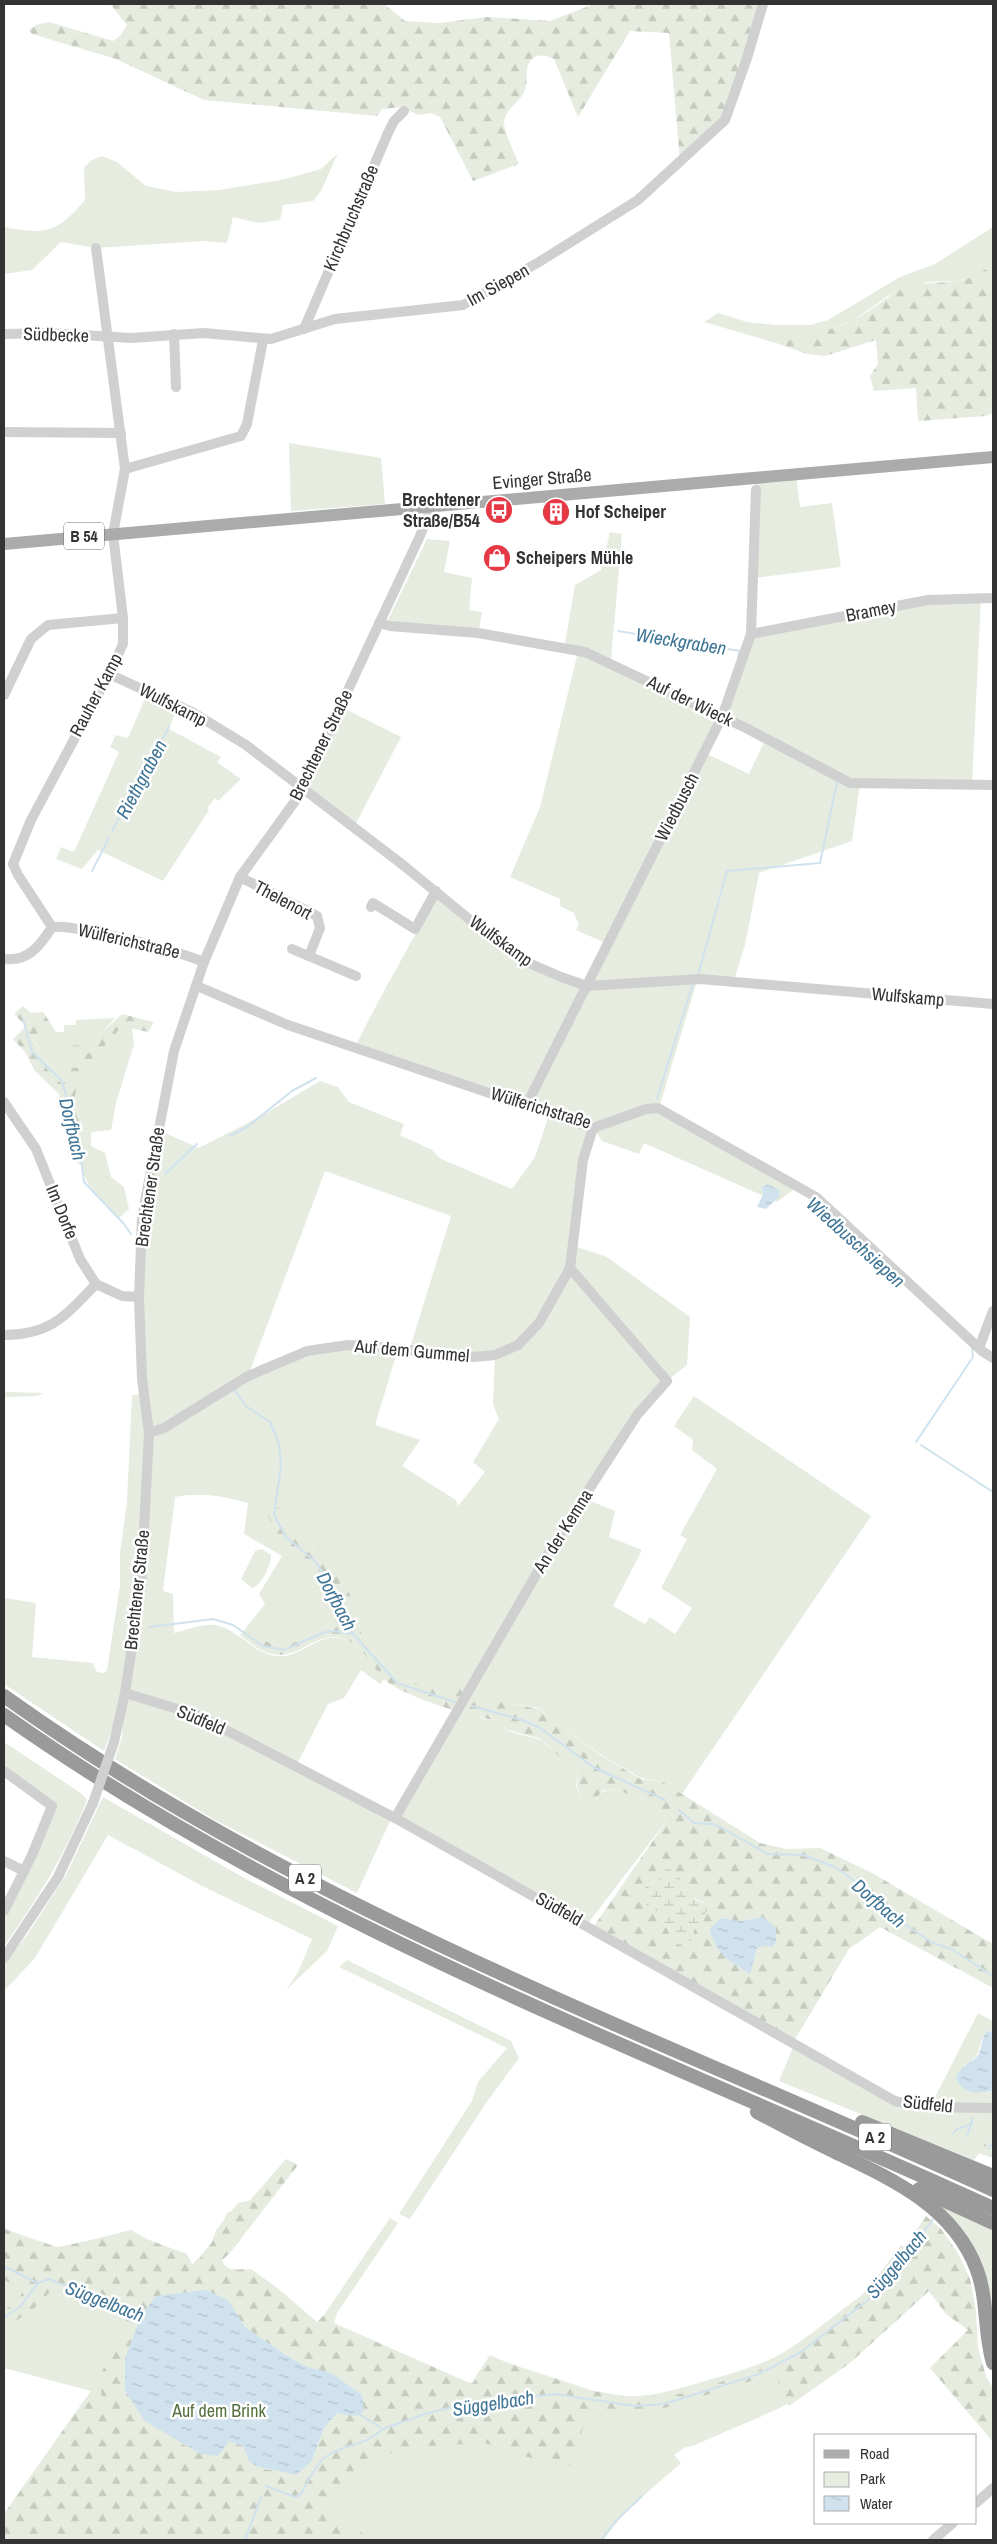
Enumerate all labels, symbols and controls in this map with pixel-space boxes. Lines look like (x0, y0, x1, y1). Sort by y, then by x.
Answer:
street label: Kirchbruchstraße (317, 161, 384, 275)
street label: Im Siepen (462, 257, 533, 312)
street label: Südbecke (23, 321, 89, 348)
street label: Evinger Straße (491, 462, 592, 495)
place label: Brechtener Straße/B54 (402, 487, 481, 533)
bus stop icon: Brechtener Straße/B54 (484, 495, 514, 525)
building icon: Hof Scheiper (541, 497, 571, 527)
place label: Hof Scheiper (575, 499, 666, 524)
road number: B 54 (64, 522, 104, 550)
shop icon: Scheipers Mühle (482, 543, 512, 573)
place label: Scheipers Mühle (516, 545, 633, 570)
street label: Bramey (844, 593, 899, 628)
water label: Wieckgraben (634, 621, 728, 661)
street label: Rauher Kamp (63, 649, 128, 741)
street label: Auf der Wieck (642, 669, 738, 732)
street label: Wulfskamp (135, 677, 211, 732)
street label: Brechtener Straße (283, 685, 358, 804)
water label: Riethgraben (109, 735, 173, 823)
street label: Wiedbusch (649, 768, 704, 845)
street label: Thelenort (250, 874, 317, 925)
street label: Wulfskamp (465, 909, 538, 972)
street label: Wülferichstraße (76, 917, 183, 964)
street label: Wulfskamp (871, 981, 945, 1012)
street label: Wülferichstraße (488, 1080, 594, 1135)
water label: Dorfbach (53, 1095, 93, 1163)
street label: Brechtener Straße (129, 1125, 170, 1248)
street label: Im Dorfe (40, 1181, 85, 1243)
water label: Wiedbuschsiepen (801, 1191, 911, 1293)
street label: Auf dem Gummel (353, 1333, 470, 1368)
street label: An der Kemna (526, 1484, 598, 1578)
street label: Brechtener Straße (118, 1529, 155, 1651)
water label: Dorfbach (311, 1567, 363, 1635)
street label: Südfeld (173, 1698, 229, 1741)
road number: A 2 (289, 1865, 321, 1892)
water label: Dorfbach (847, 1872, 911, 1934)
street label: Südfeld (531, 1885, 587, 1932)
street label: Südfeld (902, 2088, 954, 2119)
road number: A 2 (859, 2124, 891, 2150)
water label: Süggelbach (860, 2224, 932, 2304)
water label: Süggelbach (62, 2274, 148, 2328)
water label: Süggelbach (450, 2384, 536, 2422)
park label: Auf dem Brink (171, 2398, 266, 2423)
legend (814, 2434, 977, 2524)
text: Road (860, 2443, 889, 2464)
text: Park (860, 2468, 886, 2489)
text: Water (860, 2493, 892, 2514)

